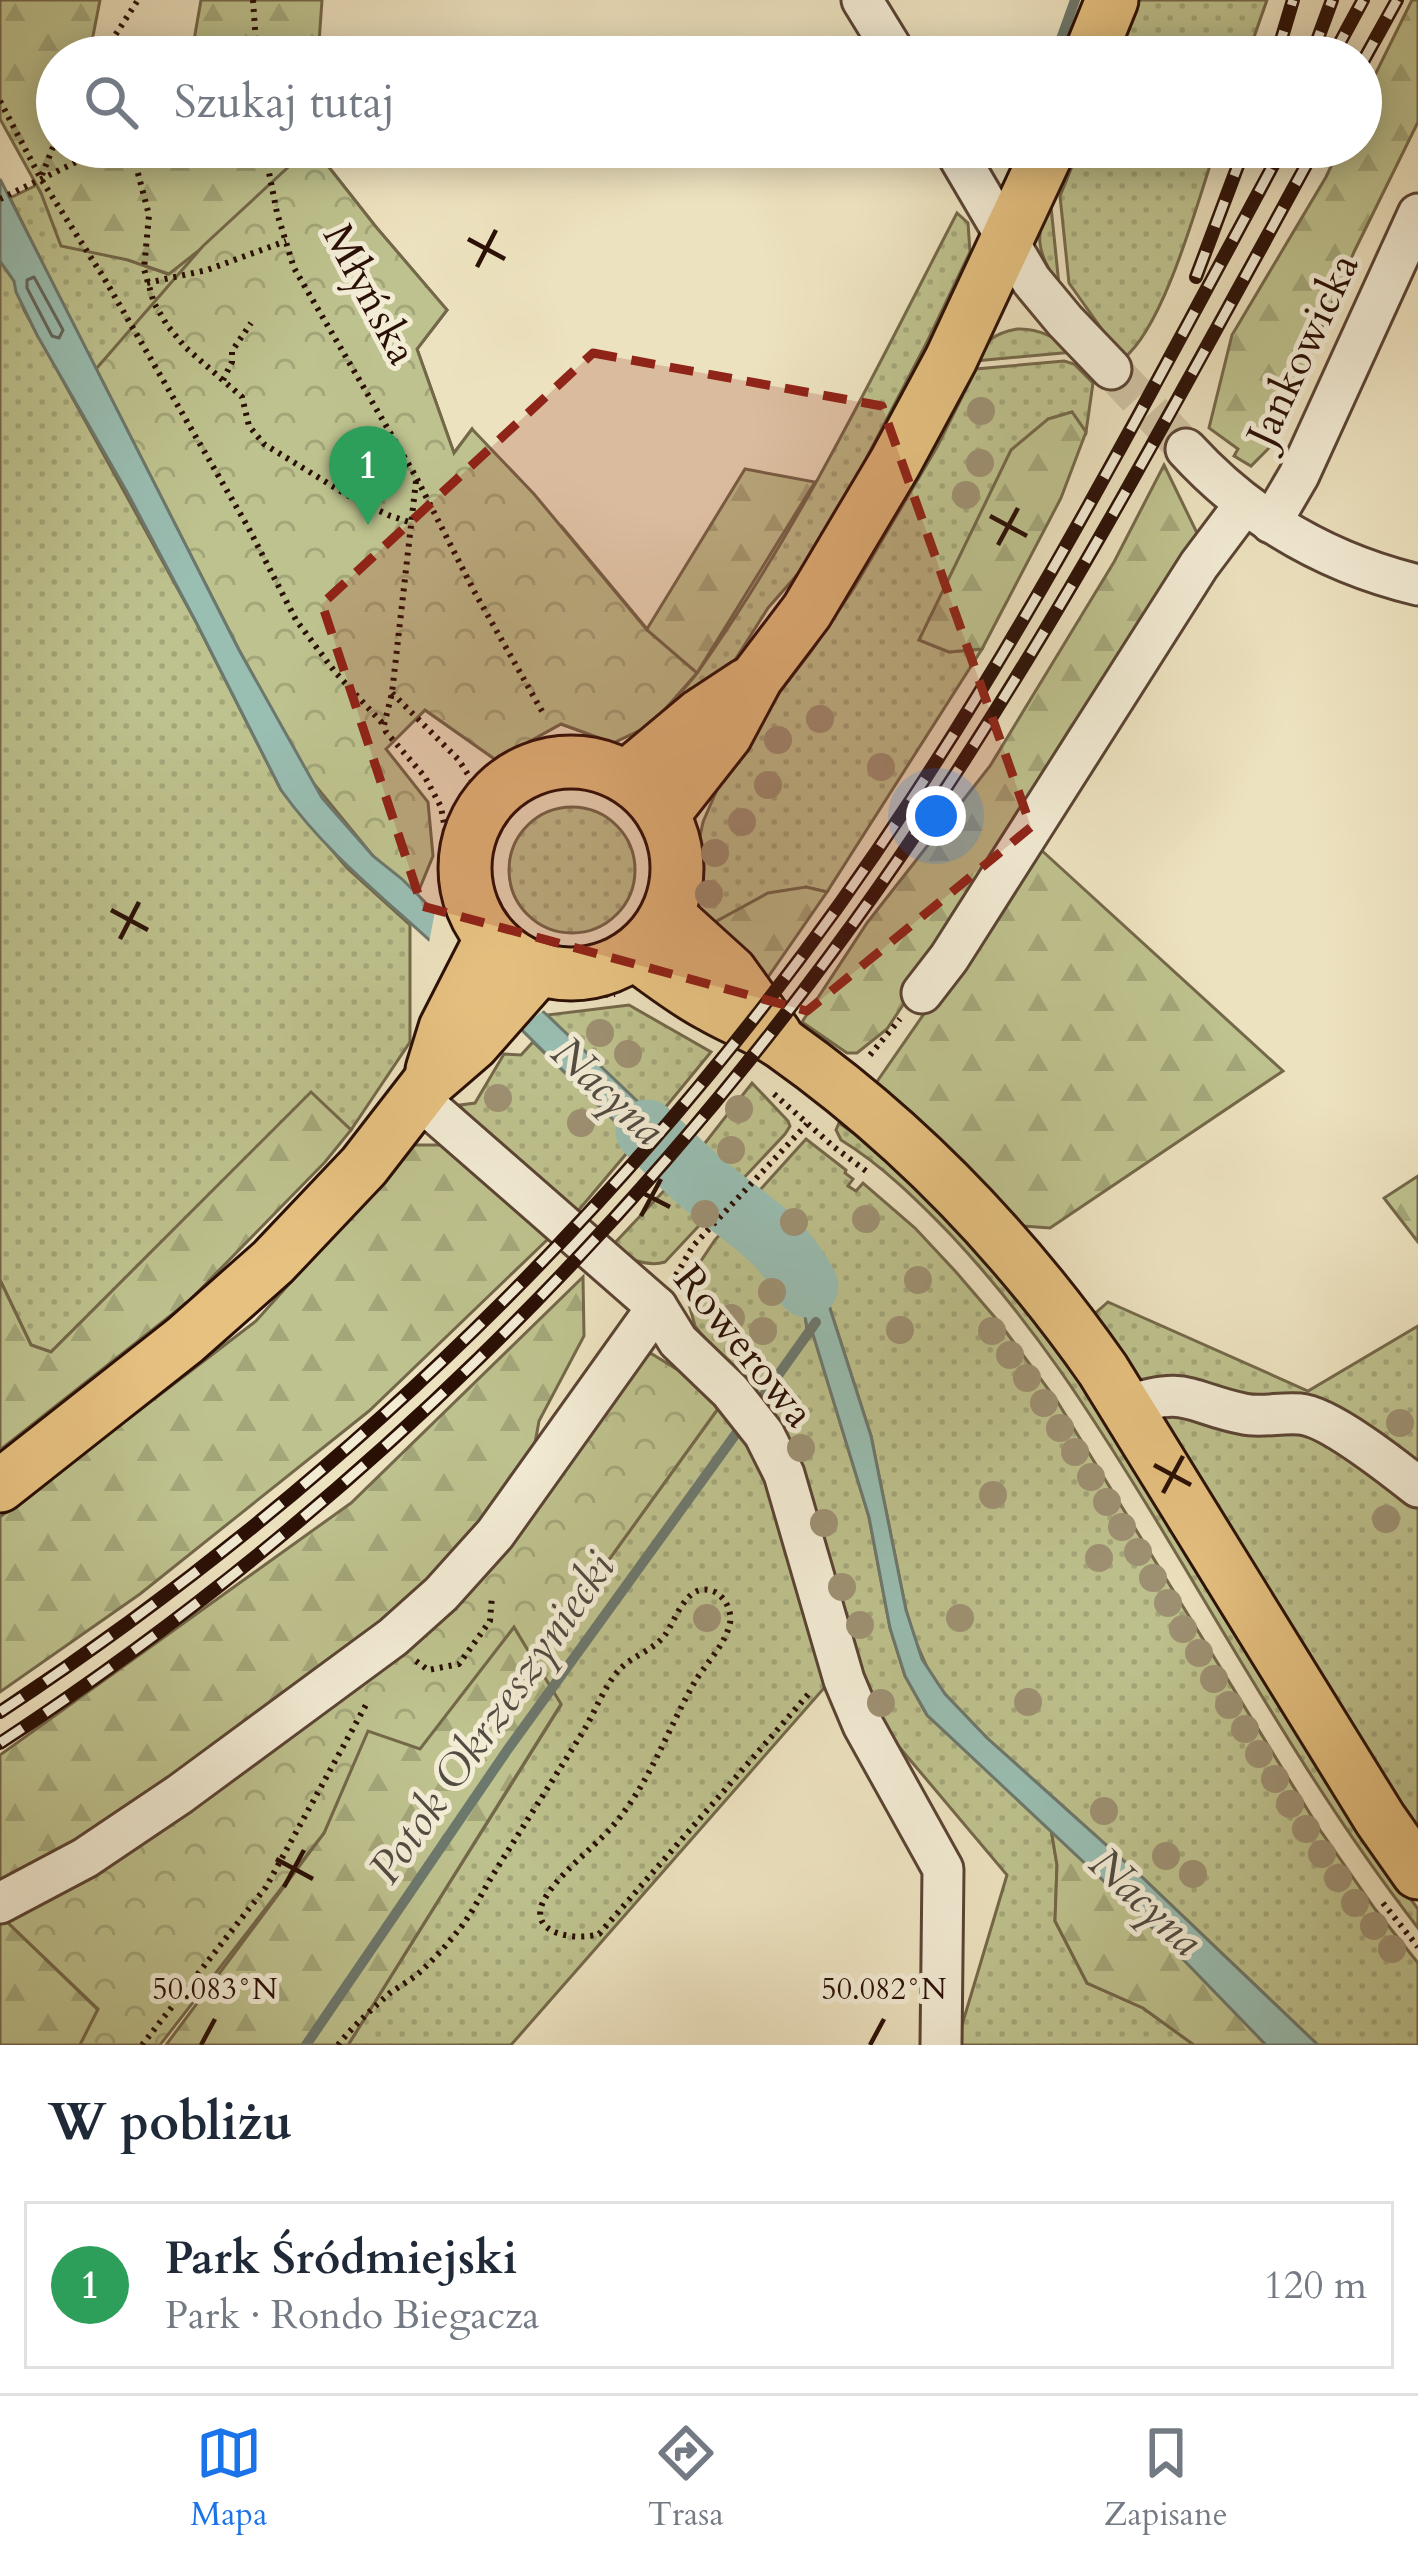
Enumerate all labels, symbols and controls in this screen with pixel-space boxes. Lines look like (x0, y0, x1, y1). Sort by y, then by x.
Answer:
search box (36, 36, 1382, 168)
icon: search (78, 69, 144, 135)
text: Szukaj tutaj (174, 72, 395, 133)
street label: Młyńska (309, 213, 431, 375)
street label: Jankowicka (1231, 244, 1373, 461)
pin: 1 (329, 426, 407, 525)
your location (906, 786, 966, 846)
water label: Nacyna (538, 1023, 678, 1159)
street label: Rowerowa (661, 1253, 827, 1439)
water label: Potok Okrzeszyniecki (355, 1540, 630, 1896)
water label: Nacyna (1076, 1834, 1216, 1970)
text: 50.083°N (152, 1969, 278, 2010)
text: 50.082°N (821, 1969, 947, 2010)
text: W pobliżu (48, 2088, 292, 2158)
text: Park Śródmiejski (165, 2228, 517, 2289)
text: 1 (80, 2259, 100, 2312)
text: 120 m (1264, 2259, 1367, 2312)
text: Park · Rondo Biegacza (165, 2289, 539, 2342)
tab: Mapa (190, 2420, 267, 2537)
tab: Trasa (648, 2420, 724, 2537)
tab: Zapisane (1104, 2420, 1228, 2537)

